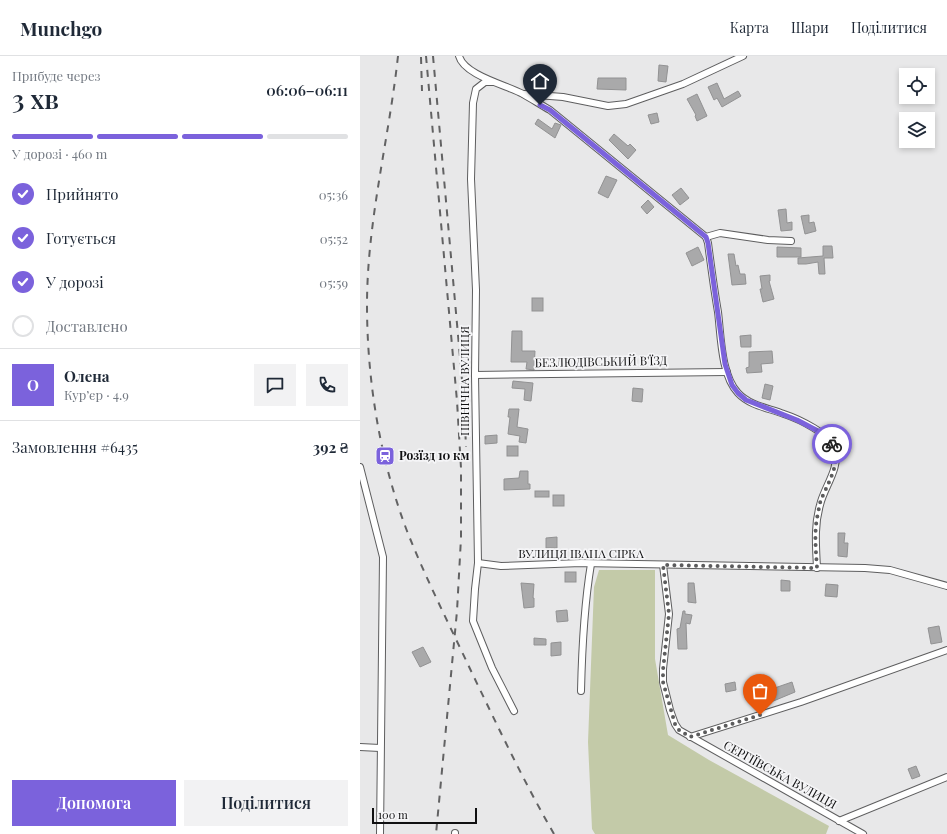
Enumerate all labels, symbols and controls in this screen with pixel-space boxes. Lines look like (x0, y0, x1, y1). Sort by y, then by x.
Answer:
text: Munchgo (20, 15, 102, 41)
text: Карта (730, 18, 769, 37)
text: Шари (791, 18, 829, 37)
text: Поділитися (851, 18, 927, 37)
pin (523, 64, 557, 105)
text: Прибуде через (12, 67, 101, 84)
map controls (899, 68, 935, 148)
button: locate (899, 68, 935, 104)
icon: home (529, 70, 551, 92)
text: 06:06–06:11 (266, 80, 348, 100)
text: 3 хв (12, 81, 59, 116)
button: layers (899, 112, 935, 148)
text: У дорозі · 460 m (12, 145, 107, 162)
icon: check (12, 183, 34, 205)
text: Прийнято (46, 184, 118, 204)
text: 05:36 (319, 186, 348, 203)
icon: check (12, 227, 34, 249)
text: Готується (46, 228, 116, 248)
text: 05:52 (320, 230, 348, 247)
icon: check (12, 271, 34, 293)
text: У дорозі (46, 272, 104, 292)
text: 05:59 (319, 274, 348, 291)
text: Доставлено (46, 316, 128, 336)
street label: ПІВНІЧНА ВУЛИЦЯ (456, 326, 472, 436)
street label: БЕЗЛЮДІВСЬКИЙ В'ЇЗД (535, 352, 668, 370)
button: chat (254, 364, 296, 406)
button: phone (306, 364, 348, 406)
text: Олена (64, 366, 110, 386)
text: О (27, 375, 39, 395)
text: Кур’єр · 4.9 (64, 386, 129, 403)
courier (812, 424, 852, 464)
icon: bike (821, 433, 843, 455)
text: Замовлення #6435 (12, 437, 138, 457)
text: 392 ₴ (313, 437, 348, 457)
station icon: Розїзд 10 км (374, 445, 396, 467)
place label: Розїзд 10 км (399, 447, 469, 463)
street label: ВУЛИЦЯ ІВАНА СІРКА (518, 545, 644, 561)
pin (743, 674, 777, 715)
icon: bag (749, 680, 771, 702)
street label: СЕРГІЇВСЬКА ВУЛИЦЯ (721, 736, 840, 812)
button: Допомога (12, 780, 176, 826)
button: Поділитися (184, 780, 348, 826)
scale bar (372, 806, 477, 825)
text: 100 m (378, 807, 408, 822)

